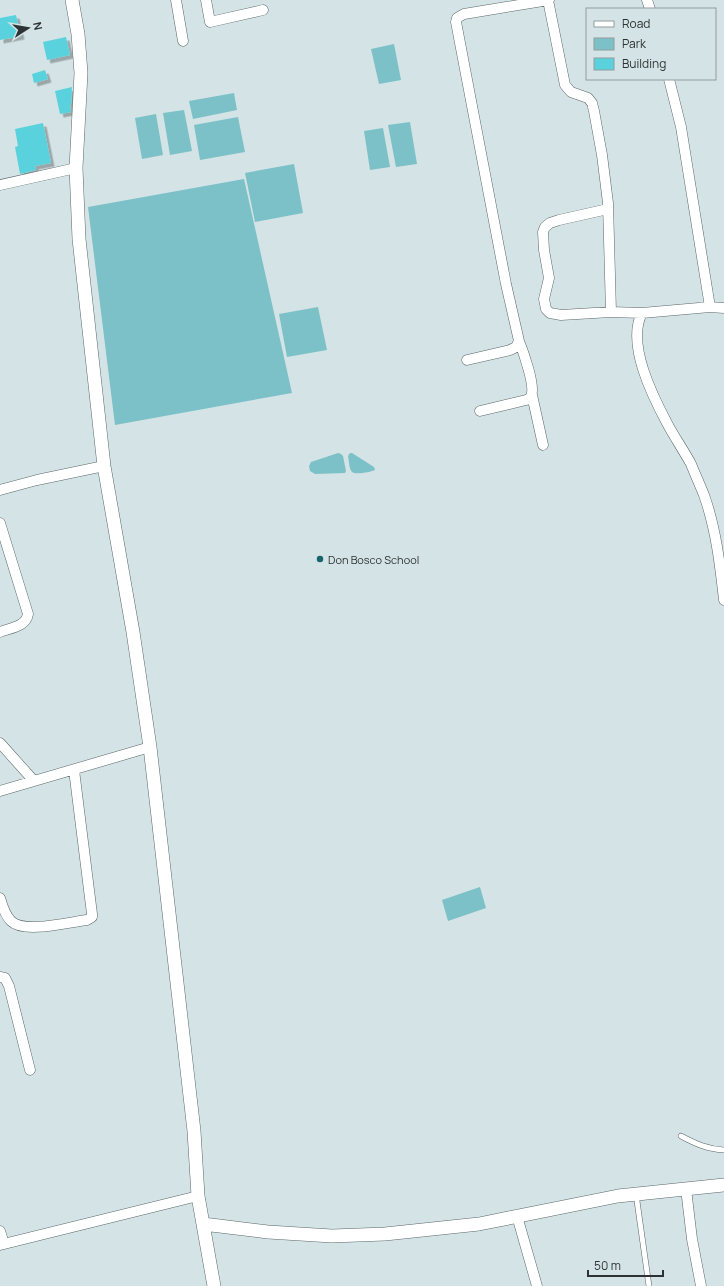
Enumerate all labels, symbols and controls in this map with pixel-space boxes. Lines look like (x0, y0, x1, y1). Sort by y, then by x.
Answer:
north arrow (8, 8, 48, 48)
legend (586, 8, 716, 80)
text: Road (622, 15, 650, 32)
text: N (30, 20, 46, 31)
text: Park (622, 35, 647, 52)
text: Building (622, 55, 666, 72)
place label: Don Bosco School (328, 552, 419, 567)
marker: Don Bosco School (315, 554, 325, 564)
scale bar (588, 1252, 663, 1278)
text: 50 m (594, 1257, 621, 1274)

